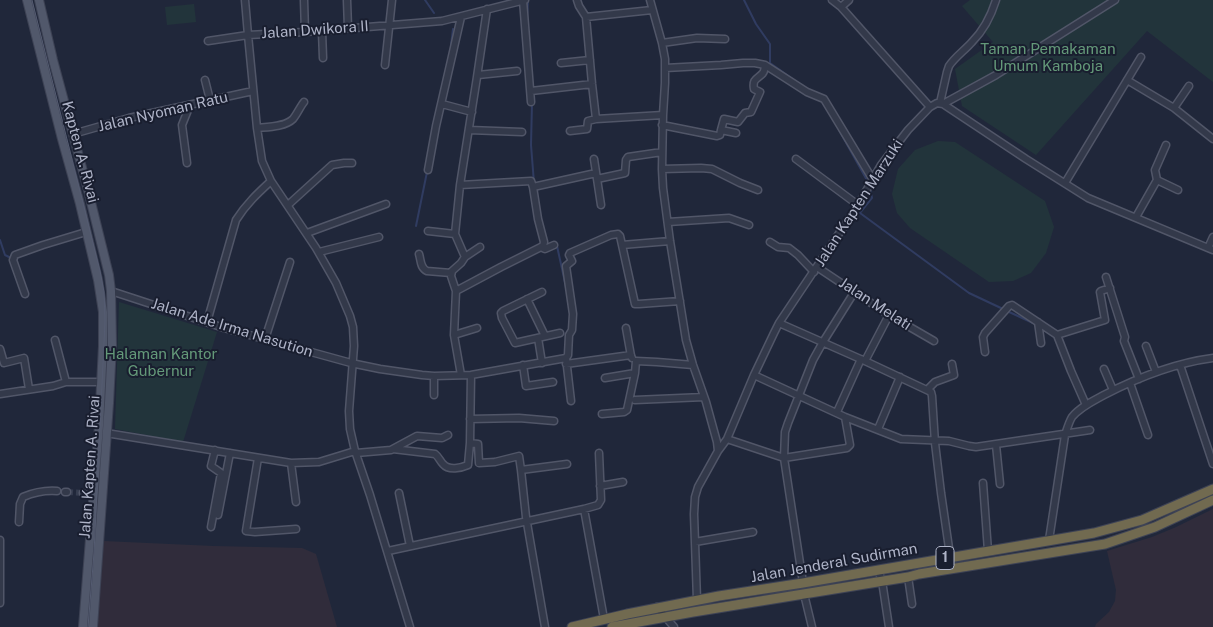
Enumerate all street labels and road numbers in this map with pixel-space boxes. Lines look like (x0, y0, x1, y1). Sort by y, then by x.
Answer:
street label: Jalan Dwikora II (261, 17, 369, 43)
street label: Jalan Nyoman Ratu (96, 88, 230, 136)
street label: Kapten A. Rivai (58, 99, 102, 205)
street label: Jalan Kapten Marzuki (811, 136, 907, 270)
street label: Jalan Melati (835, 274, 915, 334)
street label: Jalan Ade Irma Nasution (149, 295, 315, 361)
street label: Jalan Kapten A. Rivai (76, 395, 104, 539)
street label: Jalan Jenderal Sudirman (749, 539, 919, 587)
road number: 1 (936, 546, 954, 570)

